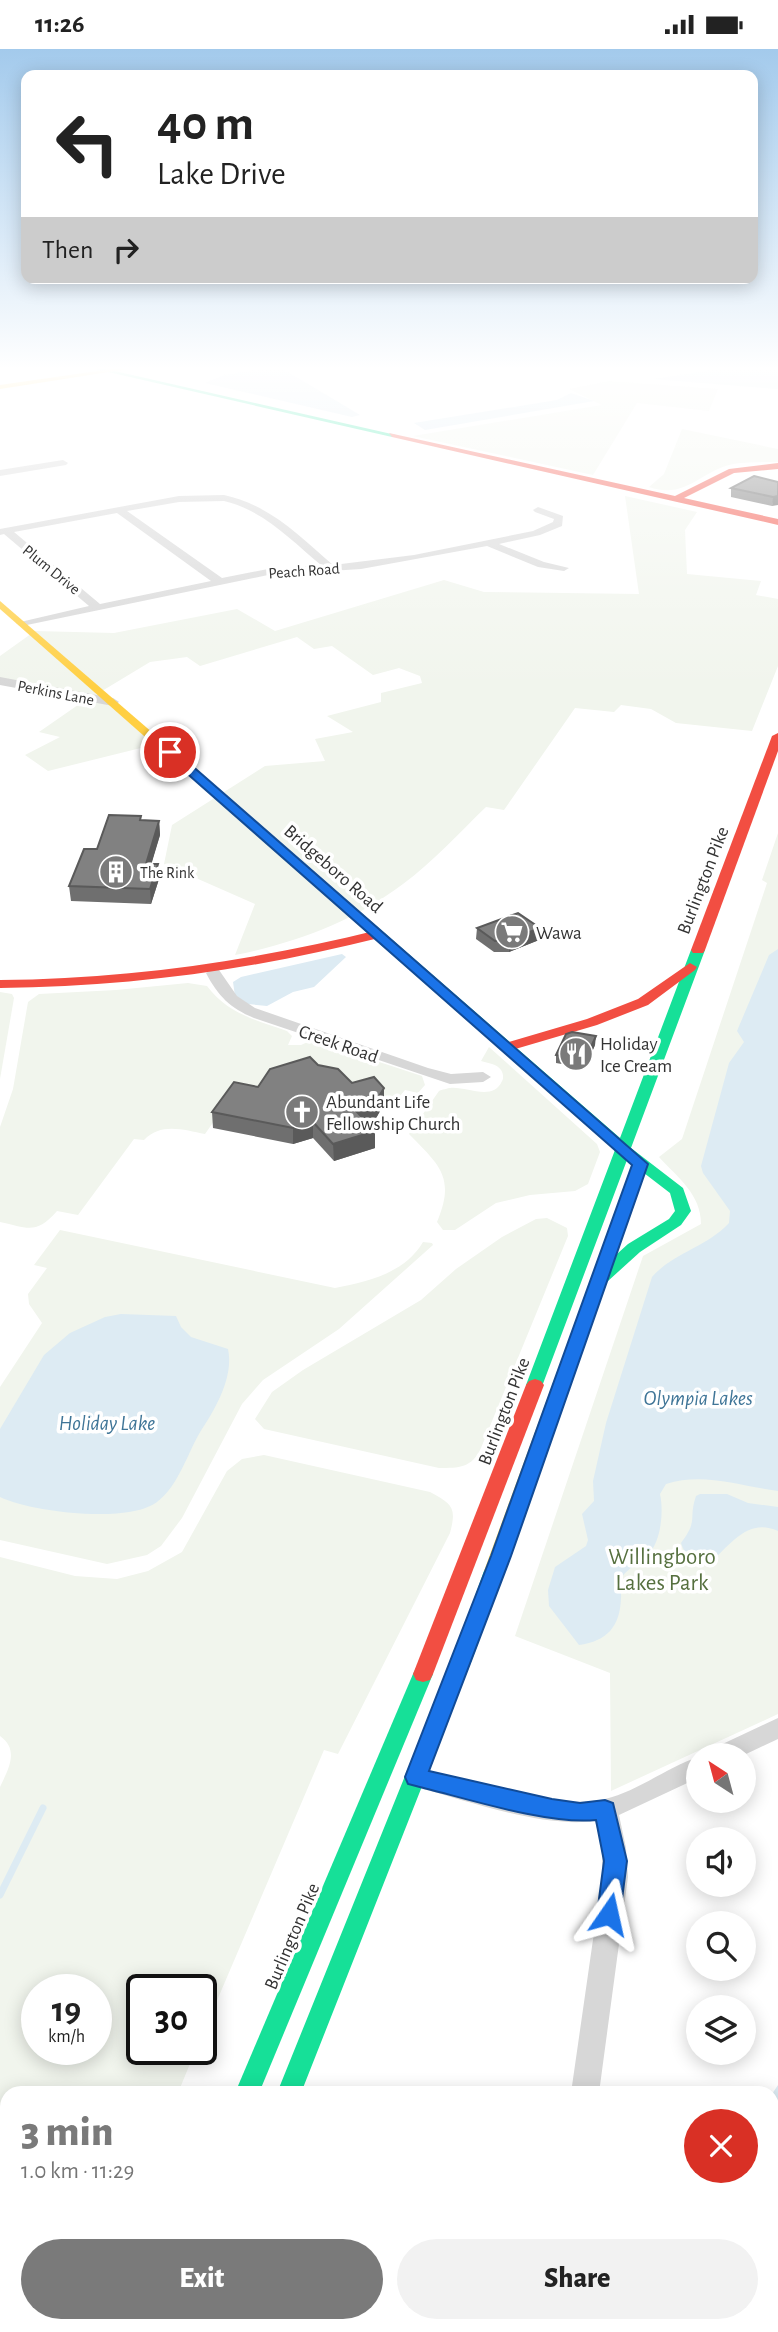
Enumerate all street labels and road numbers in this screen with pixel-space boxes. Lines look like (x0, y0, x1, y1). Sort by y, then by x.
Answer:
street label: Plum Drive (20, 542, 83, 598)
street label: Peach Road (268, 561, 340, 581)
street label: Perkins Lane (16, 678, 95, 708)
street label: Bridgeboro Road (280, 821, 386, 917)
street label: Burlington Pike (674, 824, 733, 937)
street label: Creek Road (296, 1022, 381, 1067)
street label: Burlington Pike (475, 1355, 534, 1468)
street label: Burlington Pike (261, 1881, 323, 1993)

